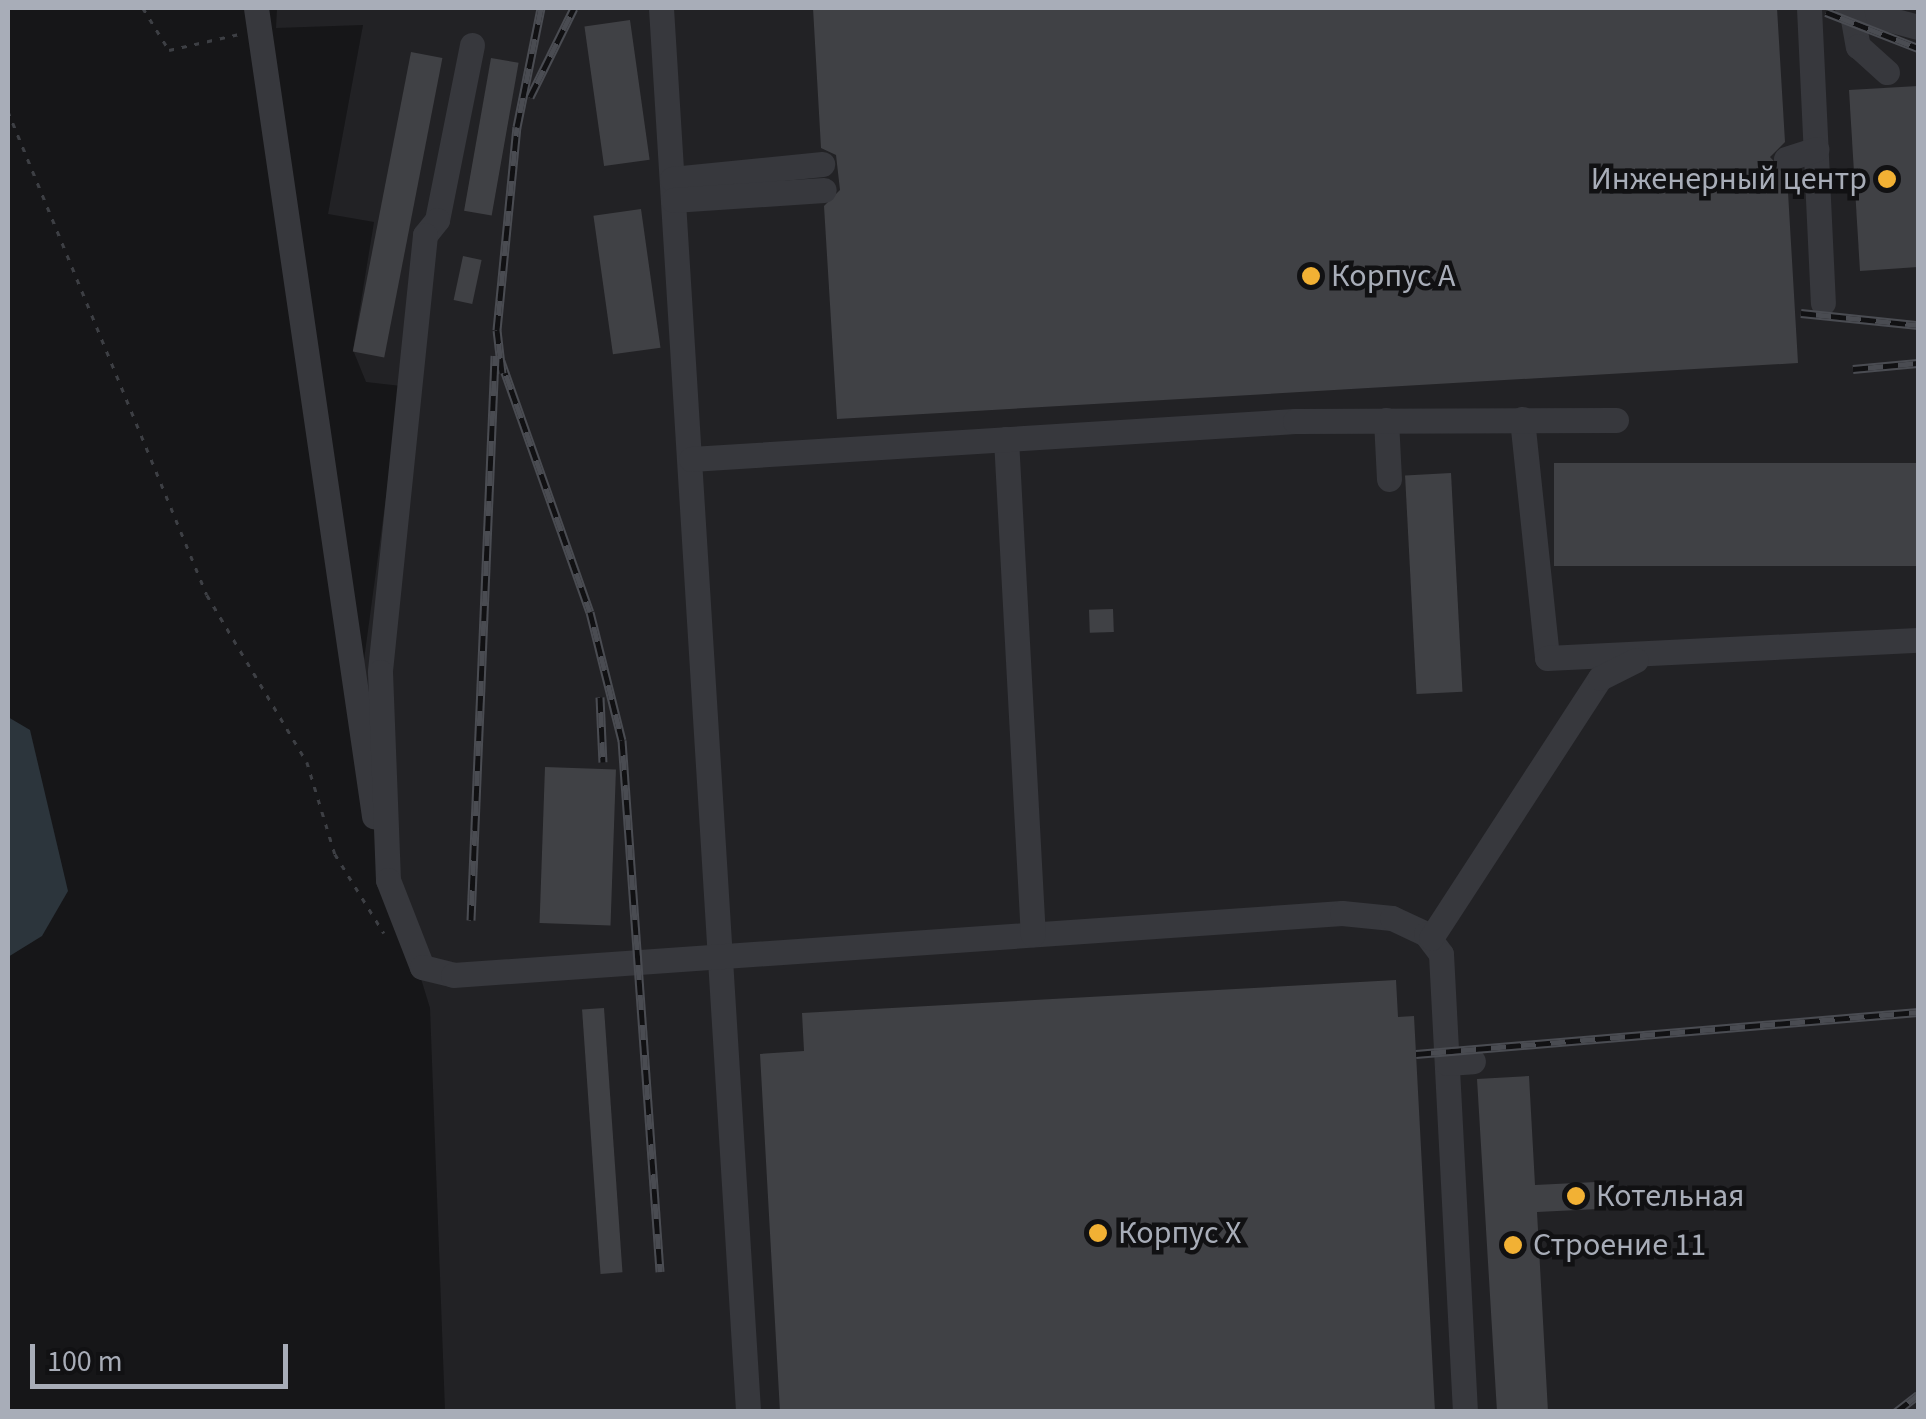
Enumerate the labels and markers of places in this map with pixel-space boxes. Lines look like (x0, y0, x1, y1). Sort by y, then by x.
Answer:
place label: Инженерный центр (1591, 160, 1867, 198)
marker: Инженерный центр (1876, 168, 1898, 190)
place label: Корпус А (1331, 257, 1455, 295)
marker: Корпус А (1300, 265, 1322, 287)
place label: Котельная (1596, 1177, 1745, 1215)
marker: Котельная (1565, 1185, 1587, 1207)
place label: Корпус Х (1118, 1214, 1241, 1252)
marker: Корпус Х (1087, 1222, 1109, 1244)
place label: Строение 11 (1533, 1226, 1706, 1264)
marker: Строение 11 (1502, 1234, 1524, 1256)

